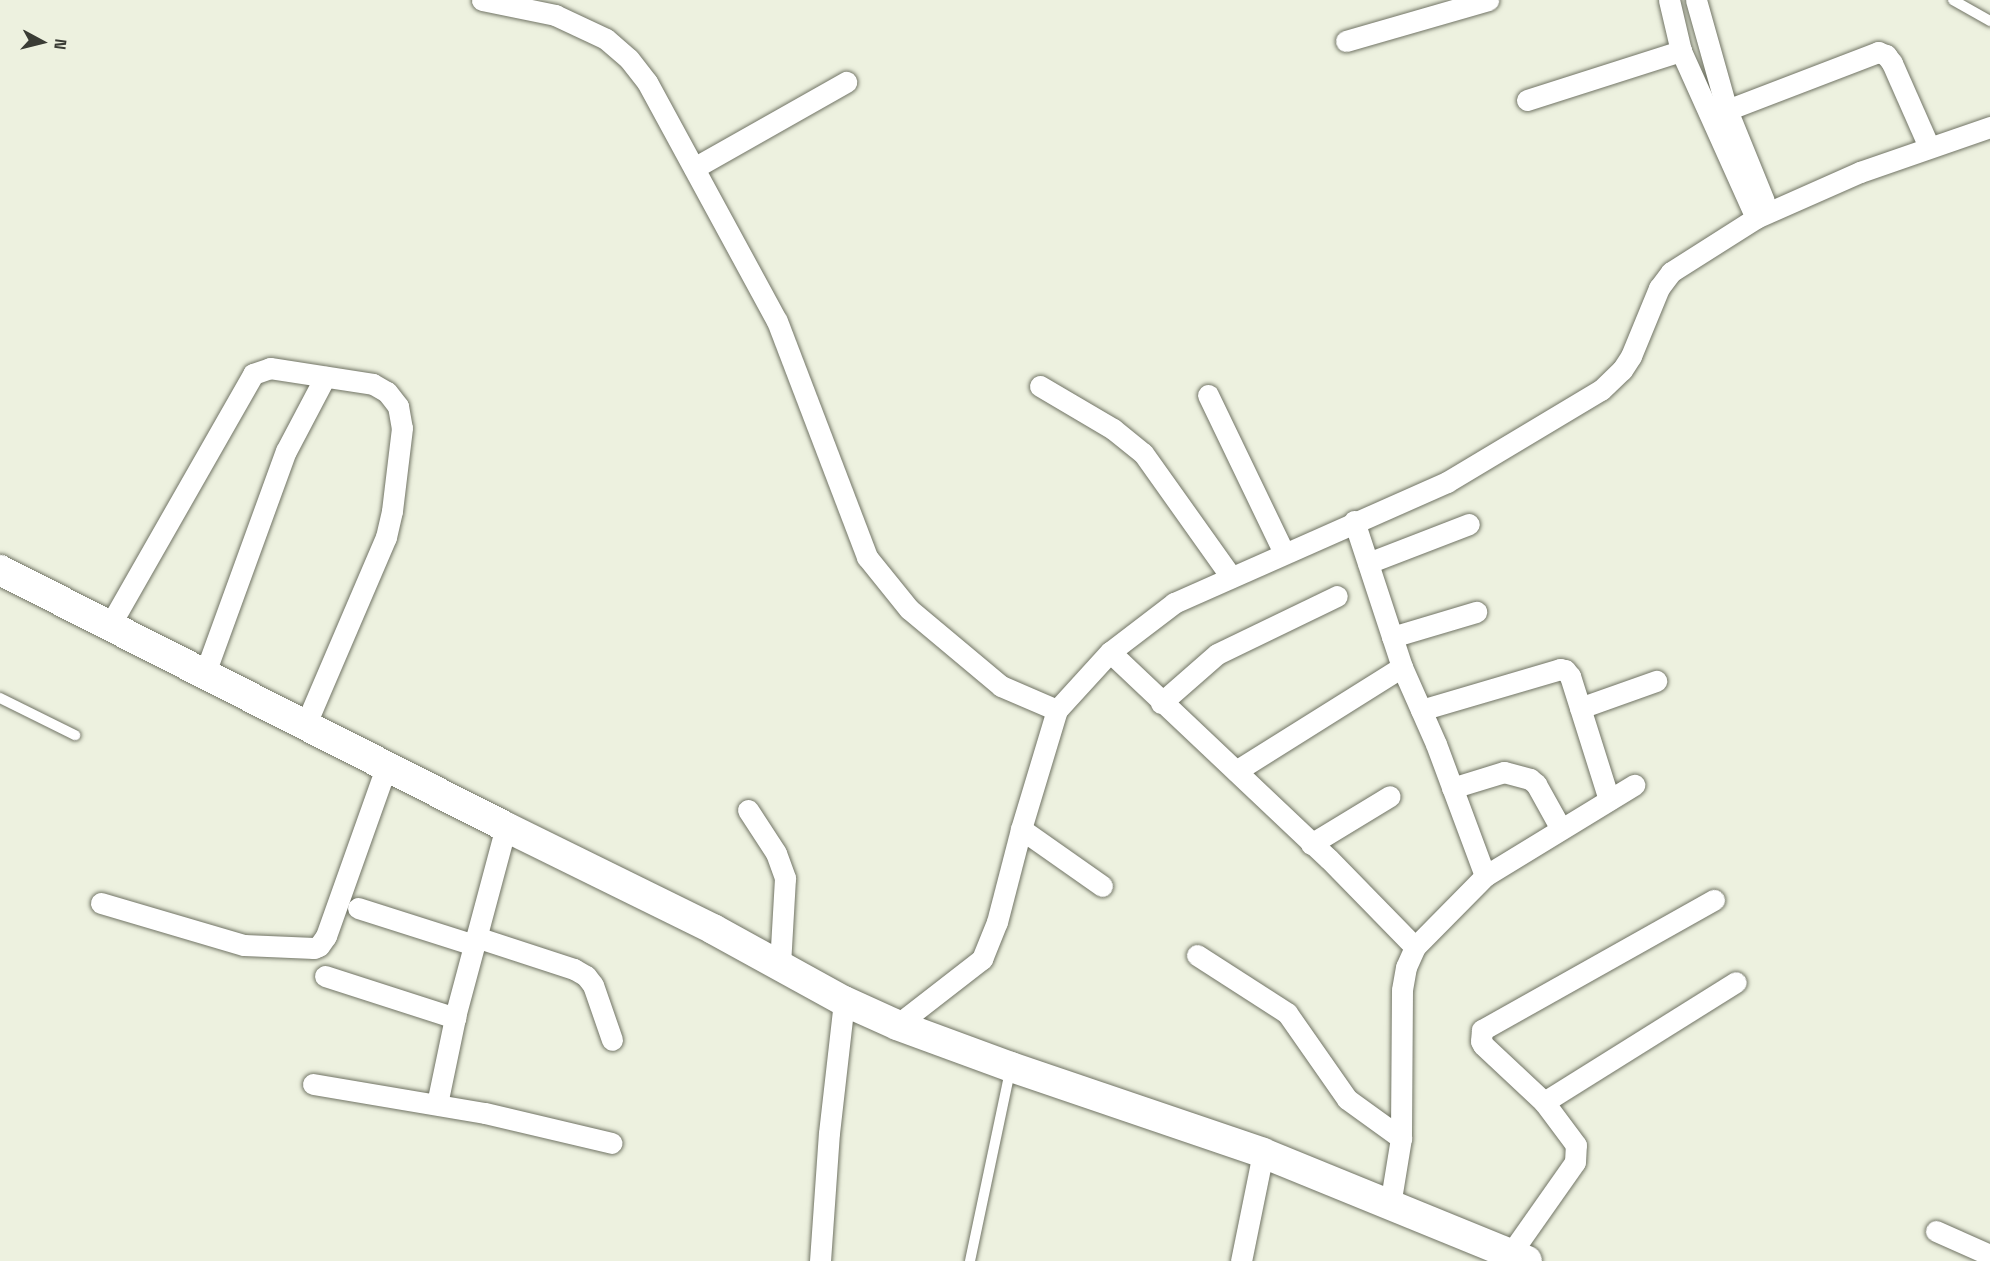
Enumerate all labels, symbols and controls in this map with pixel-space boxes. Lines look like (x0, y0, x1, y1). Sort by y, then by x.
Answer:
north arrow (12, 12, 72, 72)
text: N (49, 38, 71, 51)

